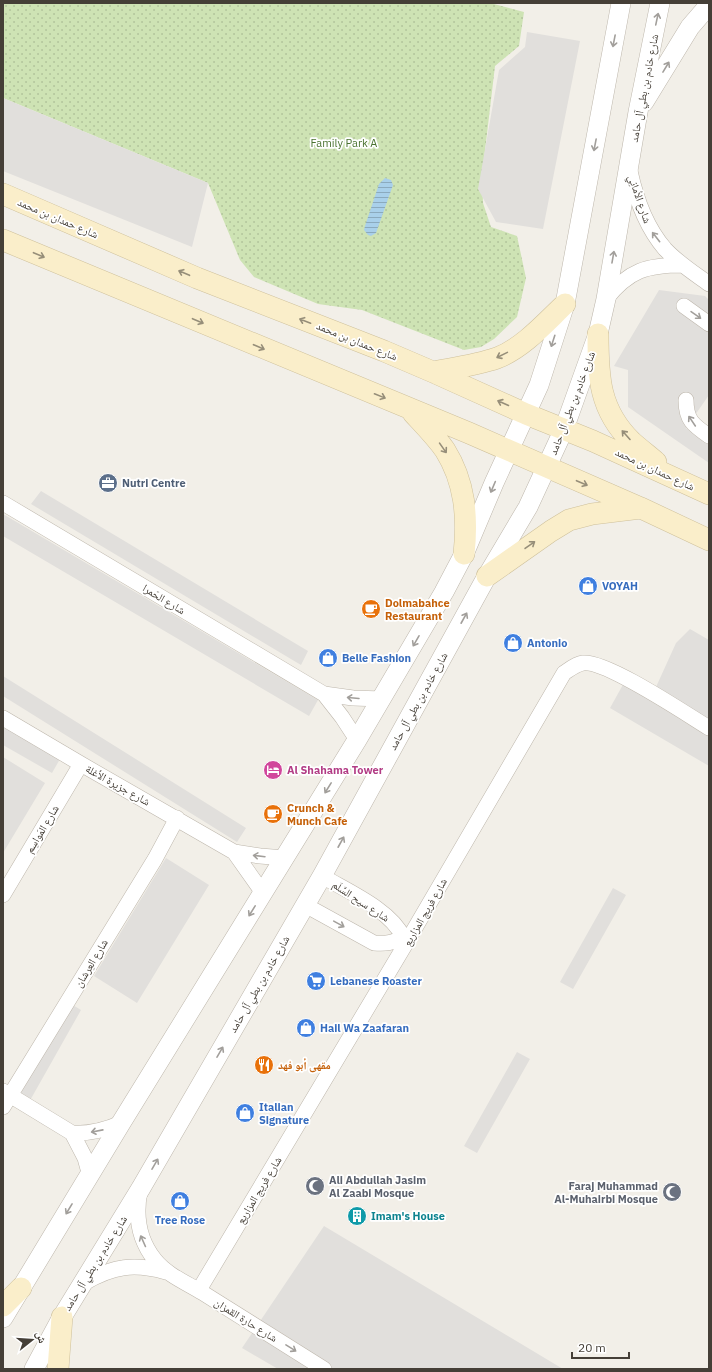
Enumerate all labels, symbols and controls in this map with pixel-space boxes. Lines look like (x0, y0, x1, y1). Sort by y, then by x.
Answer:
one-way arrow (653, 13, 661, 26)
street label: شارع خادم بن بطي آل حامد (627, 33, 663, 144)
one-way arrow (610, 34, 618, 47)
one-way arrow (663, 61, 671, 73)
park label: Family Park A (311, 136, 377, 150)
one-way arrow (590, 138, 598, 151)
street label: شارع الأمانِي (624, 173, 655, 226)
street label: شارع حمدان بن محمد (16, 195, 100, 241)
one-way arrow (652, 232, 660, 243)
one-way arrow (610, 251, 618, 264)
one-way arrow (33, 252, 45, 260)
one-way arrow (179, 269, 191, 276)
one-way arrow (691, 311, 702, 319)
one-way arrow (300, 316, 312, 324)
one-way arrow (191, 318, 203, 326)
street label: شارع حمدان بن محمد (314, 318, 400, 364)
one-way arrow (549, 334, 556, 347)
one-way arrow (253, 344, 265, 351)
street label: شارع خادم بن بطي آل حامد (546, 349, 600, 457)
one-way arrow (497, 352, 509, 359)
one-way arrow (373, 393, 385, 401)
one-way arrow (497, 399, 509, 406)
one-way arrow (688, 416, 696, 427)
one-way arrow (622, 430, 631, 441)
one-way arrow (439, 443, 447, 454)
street label: شارع حمدان بن محمد (613, 444, 697, 494)
office icon: Nutri Centre (97, 472, 119, 494)
place label: Nutri Centre (122, 476, 186, 490)
one-way arrow (488, 480, 496, 492)
one-way arrow (576, 480, 588, 487)
one-way arrow (524, 541, 535, 550)
shop icon: VOYAH (577, 575, 599, 597)
place label: VOYAH (602, 579, 638, 593)
street label: شارع الحَمرا (140, 581, 188, 617)
place label: Dolmabahce Restaurant (385, 596, 450, 623)
cafe icon: Dolmabahce Restaurant (360, 598, 382, 620)
one-way arrow (461, 612, 469, 624)
shop icon: Antonio (502, 632, 524, 654)
one-way arrow (412, 635, 420, 647)
place label: Antonio (527, 636, 567, 650)
shop icon: Belle Fashion (317, 647, 339, 669)
street label: شارع خادم بن بطي آل حامد (385, 650, 452, 753)
place label: Belle Fashion (342, 651, 411, 665)
one-way arrow (347, 694, 360, 701)
hotel icon: Al Shahama Tower (262, 759, 284, 781)
street label: شارع جزيرة الأغلة (83, 761, 153, 809)
place label: Al Shahama Tower (287, 763, 384, 777)
one-way arrow (324, 782, 332, 793)
place label: Crunch & Munch Cafe (287, 801, 348, 828)
street label: شارع المَواسِم (22, 802, 63, 856)
cafe icon: Crunch & Munch Cafe (262, 803, 284, 825)
one-way arrow (337, 836, 345, 848)
one-way arrow (253, 852, 266, 860)
street label: شارع فريج المزاريع (400, 876, 450, 948)
street label: شارع سيح السَّلَم (329, 877, 392, 926)
one-way arrow (248, 905, 256, 917)
one-way arrow (333, 921, 345, 929)
street label: شارع خادم بن بطي آل حامد (226, 933, 294, 1036)
street label: شارع العِرشان (71, 936, 111, 990)
supermarket icon: Lebanese Roaster (305, 970, 327, 992)
place label: Lebanese Roaster (330, 974, 422, 988)
shop icon: Hail Wa Zaafaran (295, 1017, 317, 1039)
place label: Hail Wa Zaafaran (320, 1021, 409, 1035)
one-way arrow (217, 1046, 225, 1058)
restaurant icon: مقهى أبو فهد (253, 1054, 275, 1076)
place label: مقهى أبو فهد (278, 1058, 331, 1073)
place label: Italian Signature (259, 1100, 309, 1127)
shop icon: Italian Signature (234, 1102, 256, 1124)
one-way arrow (91, 1128, 104, 1136)
street label: شارع فريج المزاريع (233, 1154, 285, 1226)
one-way arrow (151, 1158, 159, 1170)
place label: Ali Abdullah Jasim Al Zaabi Mosque (329, 1173, 426, 1200)
mosque icon: Ali Abdullah Jasim Al Zaabi Mosque (304, 1175, 326, 1197)
place label: Faraj Muhammad Al-Muhairbi Mosque (554, 1179, 658, 1206)
mosque icon: Faraj Muhammad Al-Muhairbi Mosque (661, 1181, 683, 1203)
shop icon: Tree Rose (169, 1190, 191, 1212)
one-way arrow (65, 1203, 73, 1215)
building icon: Imam's House (346, 1205, 368, 1227)
place label: Imam's House (371, 1209, 445, 1223)
street label: شارع خادم بن بطي آل حامد (60, 1213, 132, 1314)
place label: Tree Rose (155, 1213, 205, 1227)
one-way arrow (139, 1236, 146, 1248)
street label: شارع حارة القمزان (212, 1295, 280, 1345)
north arrow (12, 1320, 52, 1360)
text: ش (32, 1329, 50, 1345)
scale bar (572, 1334, 629, 1360)
text: 20 m (578, 1340, 606, 1355)
one-way arrow (285, 1344, 296, 1352)

